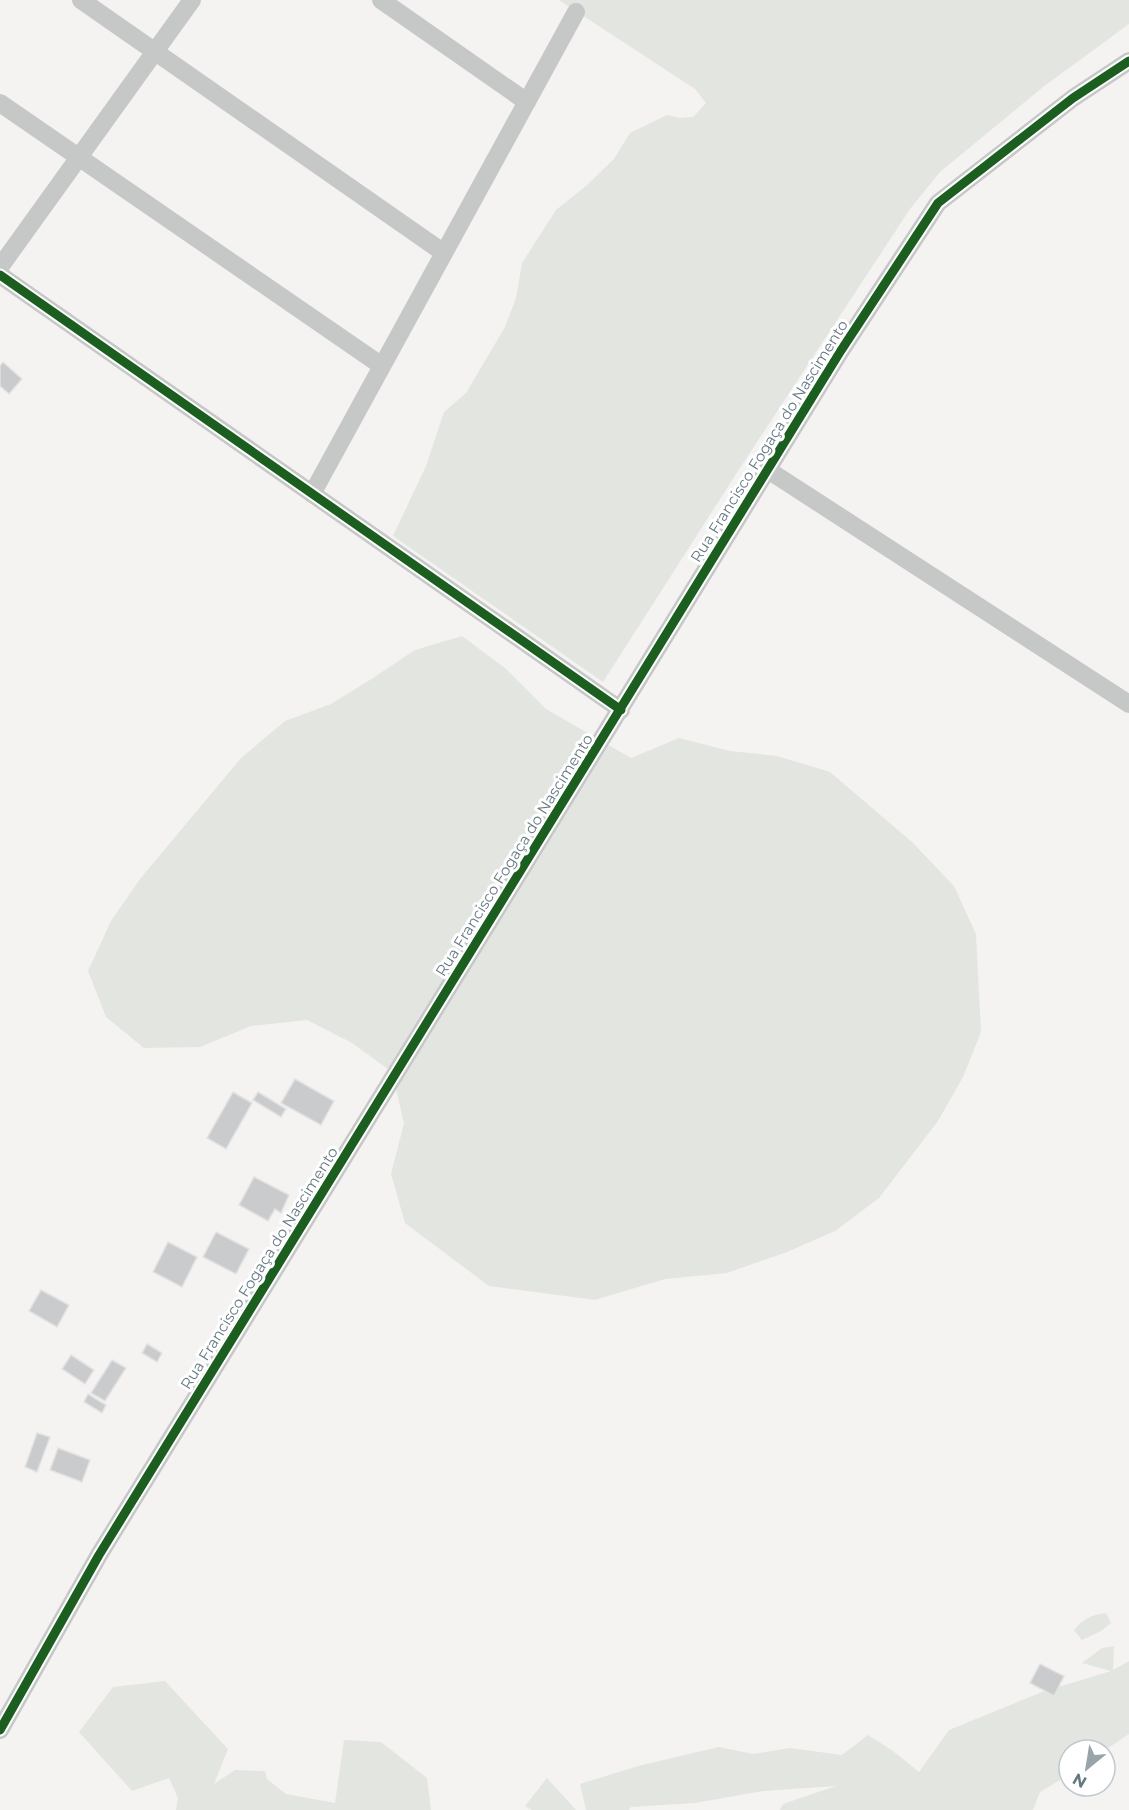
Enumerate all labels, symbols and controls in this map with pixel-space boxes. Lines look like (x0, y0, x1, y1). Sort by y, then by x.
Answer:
street label: Rua Francisco Fogaça do Nascimento (686, 316, 852, 566)
street label: Rua Francisco Fogaça do Nascimento (431, 730, 597, 980)
street label: Rua Francisco Fogaça do Nascimento (176, 1143, 342, 1393)
north arrow (1057, 1738, 1117, 1798)
text: N (1069, 1769, 1090, 1792)

